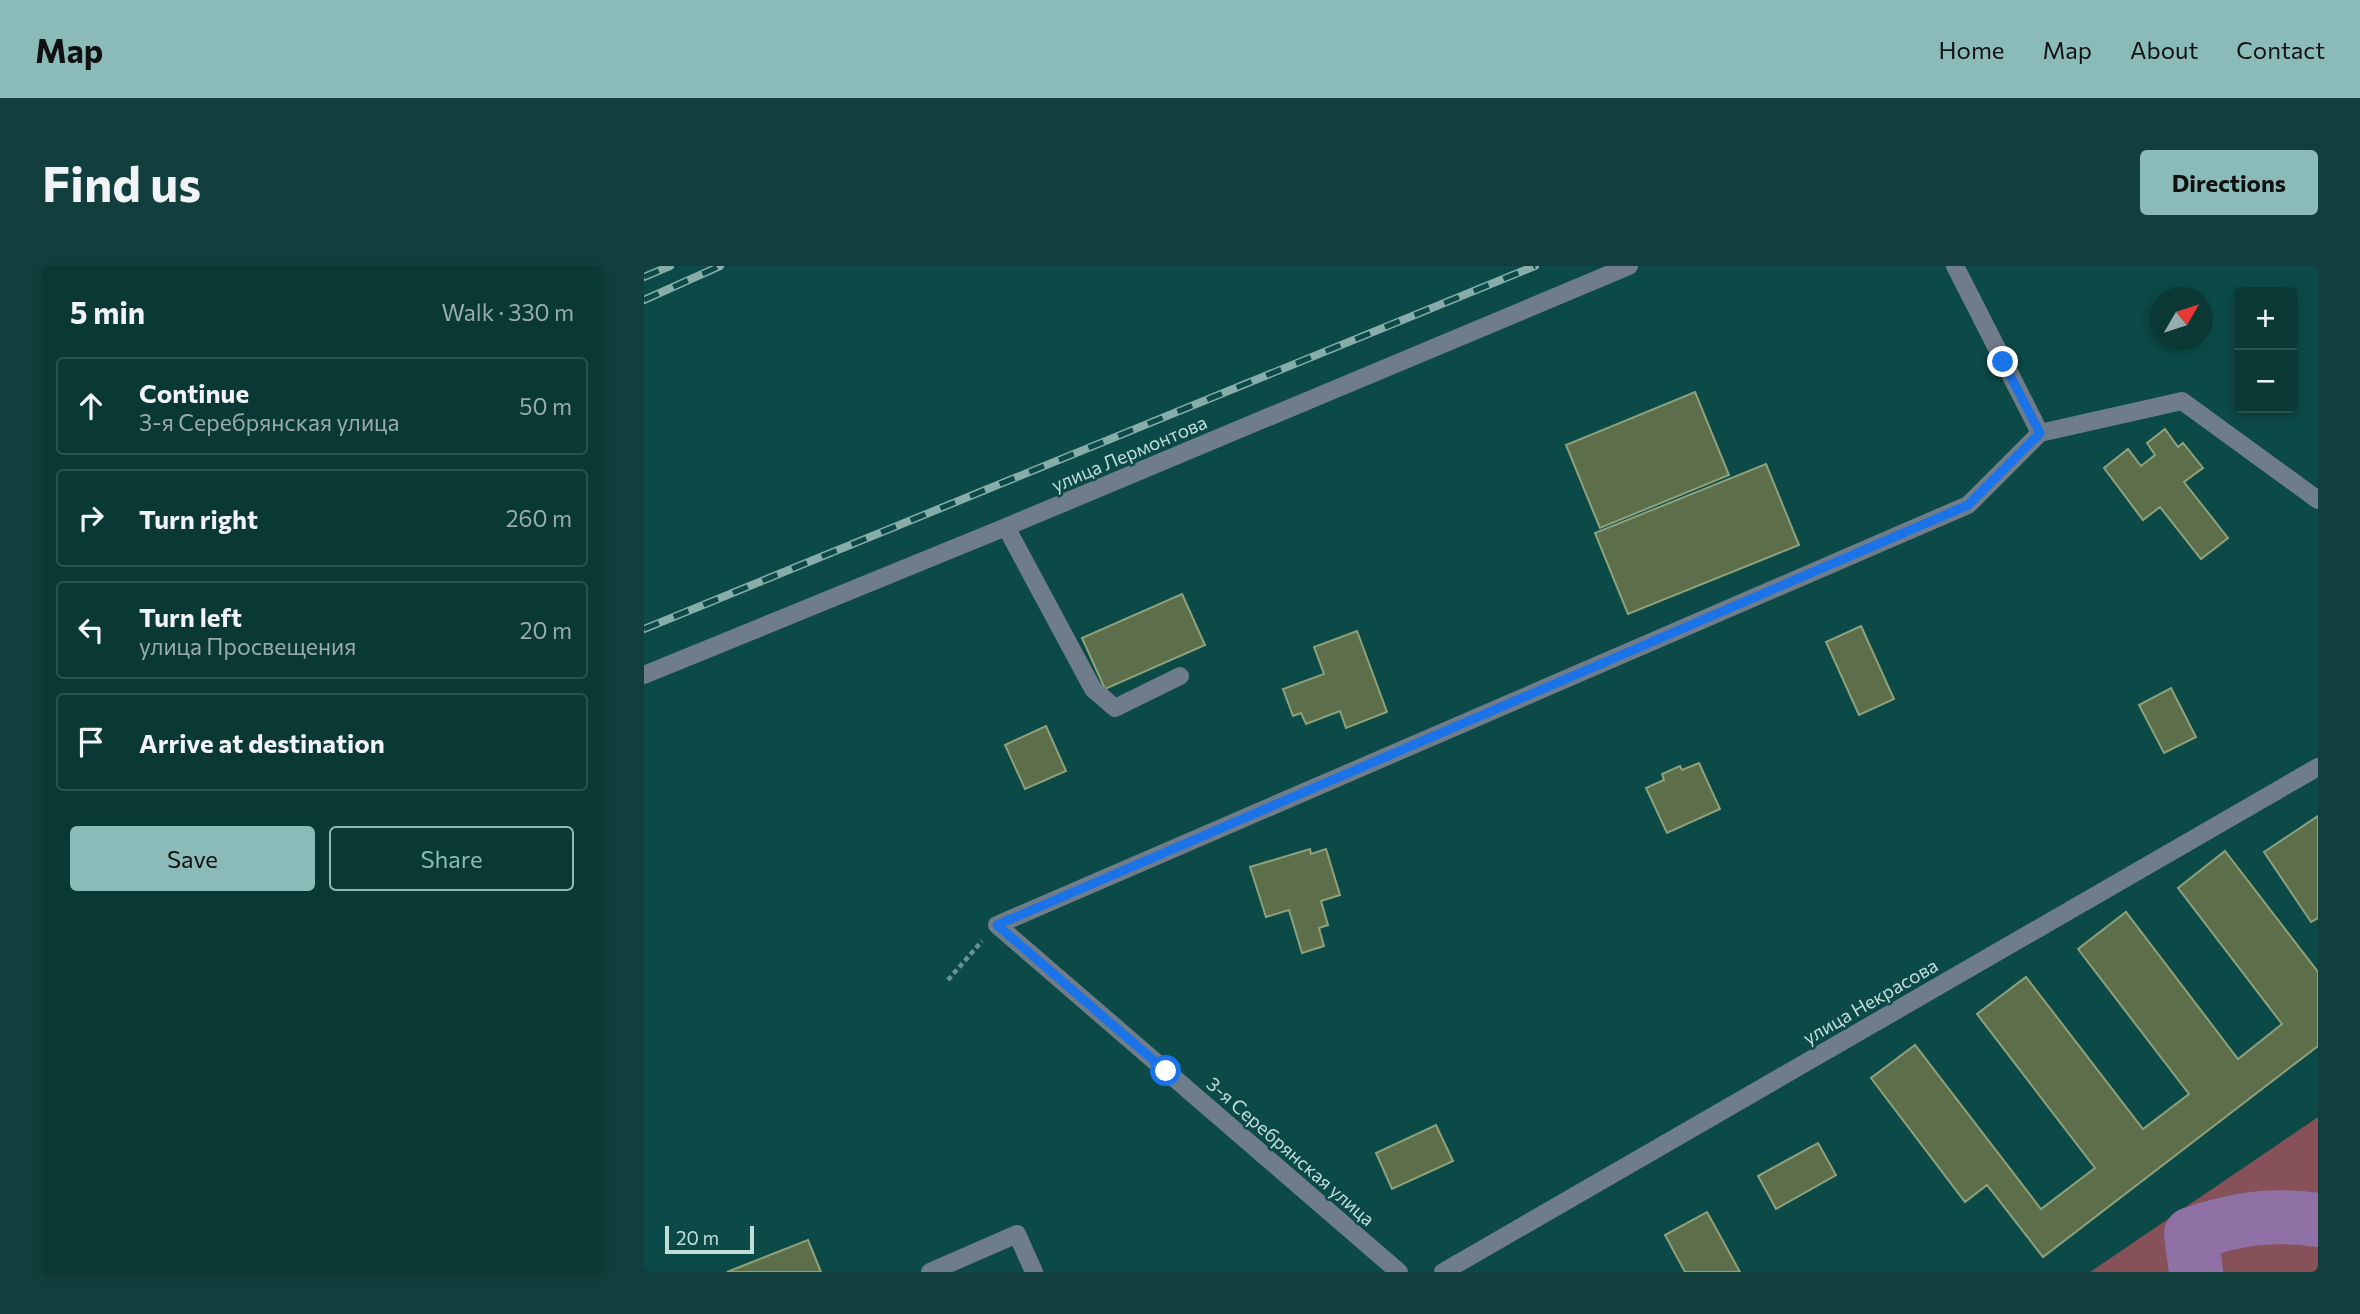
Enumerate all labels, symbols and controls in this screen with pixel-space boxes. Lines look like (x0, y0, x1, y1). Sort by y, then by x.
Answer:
text: Map (35, 29, 103, 70)
text: Home (1939, 35, 2005, 64)
text: Map (2043, 35, 2092, 64)
text: About (2130, 35, 2198, 64)
text: Contact (2236, 35, 2325, 64)
button: Directions (2140, 150, 2318, 215)
text: Find us (42, 152, 201, 212)
north arrow (2150, 287, 2213, 350)
map controls (2234, 287, 2297, 413)
button: + (2234, 287, 2297, 350)
text: 5 min (70, 293, 145, 330)
text: Walk · 330 m (442, 298, 574, 326)
route end (1987, 346, 2018, 377)
button: − (2234, 350, 2297, 413)
text: Continue (139, 377, 249, 408)
icon: ahead (72, 387, 110, 425)
text: 50 m (519, 392, 572, 420)
text: 3-я Серебрянская улица (139, 408, 399, 436)
street label: улица Лермонтова (1048, 410, 1210, 496)
icon: right (72, 499, 110, 537)
text: Turn right (139, 503, 258, 534)
text: 260 m (506, 504, 572, 532)
text: Turn left (139, 601, 242, 632)
icon: left (72, 611, 110, 649)
text: 20 m (520, 616, 572, 644)
text: улица Просвещения (139, 632, 356, 660)
icon: arrive (72, 723, 110, 761)
text: Arrive at destination (139, 727, 385, 758)
button: Save (70, 826, 315, 891)
button: Share (329, 826, 574, 891)
street label: улица Некрасова (1799, 953, 1941, 1049)
route start (1150, 1055, 1181, 1086)
street label: 3-я Серебрянская улица (1202, 1072, 1380, 1230)
scale bar (665, 1223, 754, 1255)
text: 20 m (676, 1226, 719, 1249)

